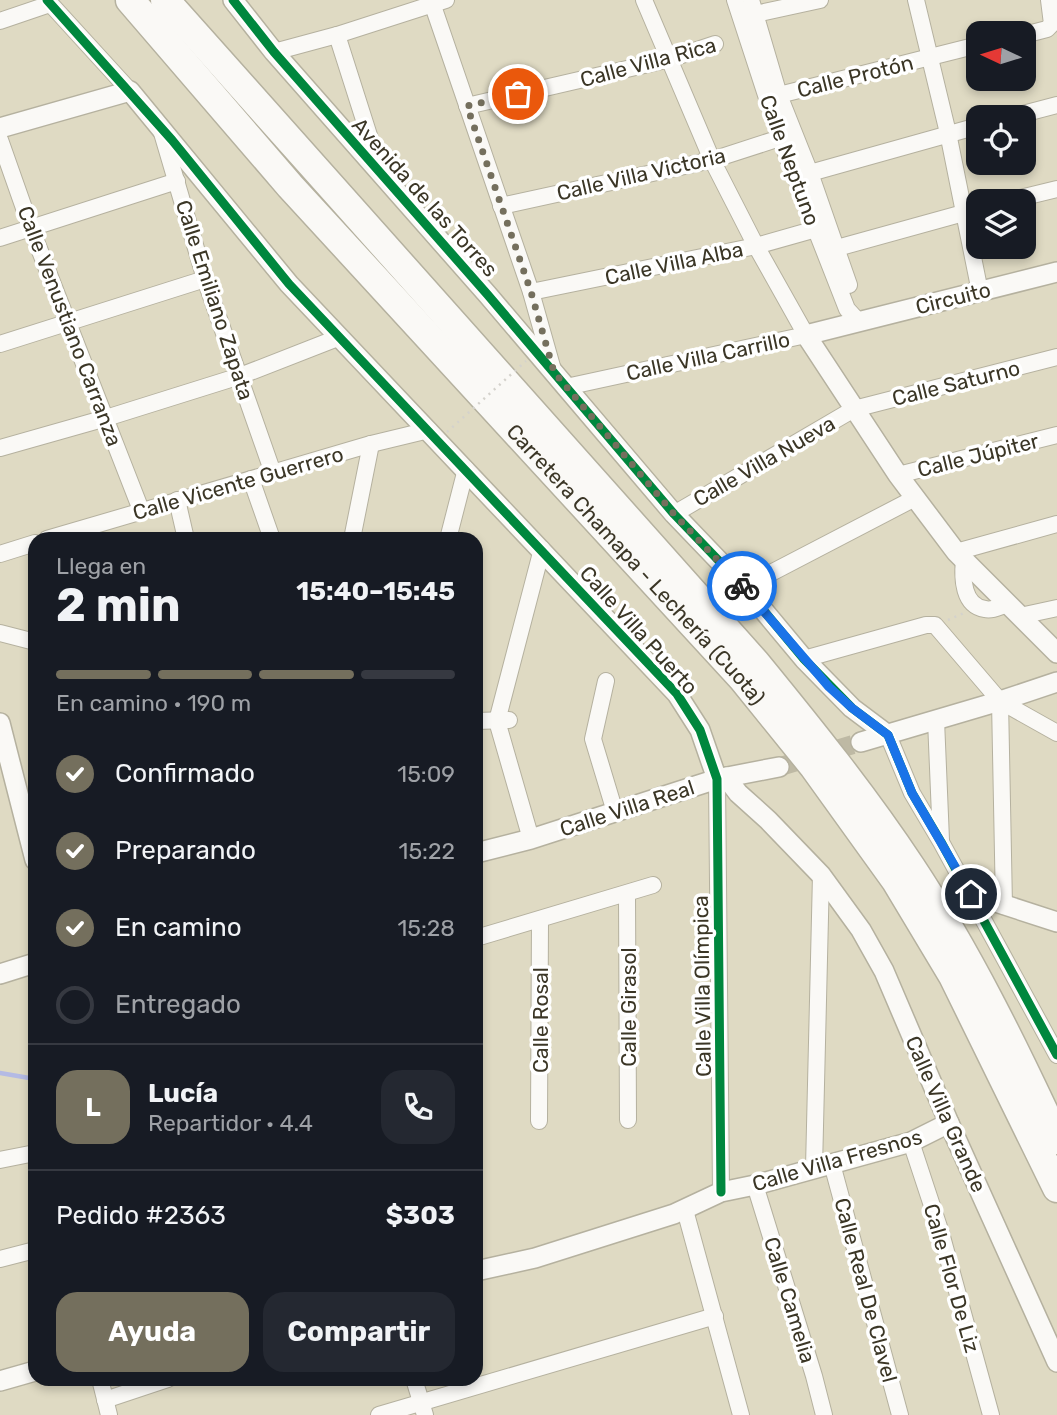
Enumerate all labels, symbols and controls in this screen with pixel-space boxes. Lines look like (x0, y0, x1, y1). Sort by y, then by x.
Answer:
north arrow (966, 21, 1036, 91)
map controls (966, 21, 1036, 259)
street label: Calle Villa Rica (577, 32, 719, 92)
street label: Calle Protón (794, 49, 916, 103)
pin (488, 64, 548, 124)
icon: bag (499, 75, 537, 113)
street label: Calle Neptuno (755, 91, 825, 229)
button: locate (966, 105, 1036, 175)
street label: Avenida de las Torres (347, 112, 503, 282)
street label: Calle Villa Victoria (554, 142, 728, 206)
button: layers (966, 189, 1036, 259)
street label: Calle Emiliano Zapata (171, 197, 259, 403)
street label: Calle Venustiano Carranza (13, 202, 127, 450)
street label: Calle Villa Alba (603, 236, 745, 290)
street label: Circuito (913, 277, 993, 319)
street label: Calle Villa Carrillo (624, 326, 792, 386)
street label: Calle Saturno (889, 355, 1023, 411)
street label: Calle Villa Nueva (689, 410, 839, 512)
street label: Carretera Chamapa - Lechería (Cuota) (502, 418, 771, 709)
street label: Calle Júpiter (915, 428, 1041, 482)
street label: Calle Vicente Guerrero (130, 441, 346, 525)
courier (707, 551, 777, 621)
text: Llega en (56, 552, 146, 580)
street label: Calle Villa Puerto (575, 561, 703, 699)
icon: bike (723, 567, 761, 605)
text: 15:40–15:45 (296, 576, 455, 607)
text: 2 min (56, 578, 181, 633)
text: En camino · 190 m (56, 689, 251, 717)
icon: check (56, 755, 94, 793)
text: Confirmado (115, 758, 255, 789)
text: 15:09 (397, 760, 455, 788)
street label: Calle Villa Real (557, 774, 697, 842)
icon: check (56, 832, 94, 870)
text: Preparando (115, 835, 256, 866)
text: 15:22 (399, 837, 455, 865)
pin (941, 864, 1001, 924)
icon: home (952, 875, 990, 913)
street label: Calle Villa Olímpica (688, 895, 716, 1077)
icon: check (56, 909, 94, 947)
text: En camino (115, 912, 242, 943)
text: 15:28 (397, 914, 455, 942)
street label: Calle Girasol (616, 947, 641, 1067)
street label: Calle Rosal (528, 967, 553, 1073)
text: Entregado (115, 989, 241, 1020)
street label: Calle Villa Grande (900, 1032, 992, 1196)
button: phone (381, 1070, 455, 1144)
text: Lucía (148, 1078, 218, 1109)
text: L (85, 1092, 101, 1123)
text: Repartidor · 4.4 (148, 1109, 313, 1137)
street label: Calle Villa Fresnos (749, 1124, 925, 1196)
street label: Calle Real De Clavel (829, 1195, 903, 1385)
text: Pedido #2363 (56, 1200, 226, 1231)
text: $303 (386, 1200, 455, 1231)
street label: Calle Flor De Liz (919, 1201, 985, 1355)
street label: Calle Camelia (759, 1234, 821, 1366)
button: Ayuda (56, 1292, 249, 1372)
button: Compartir (263, 1292, 455, 1372)

